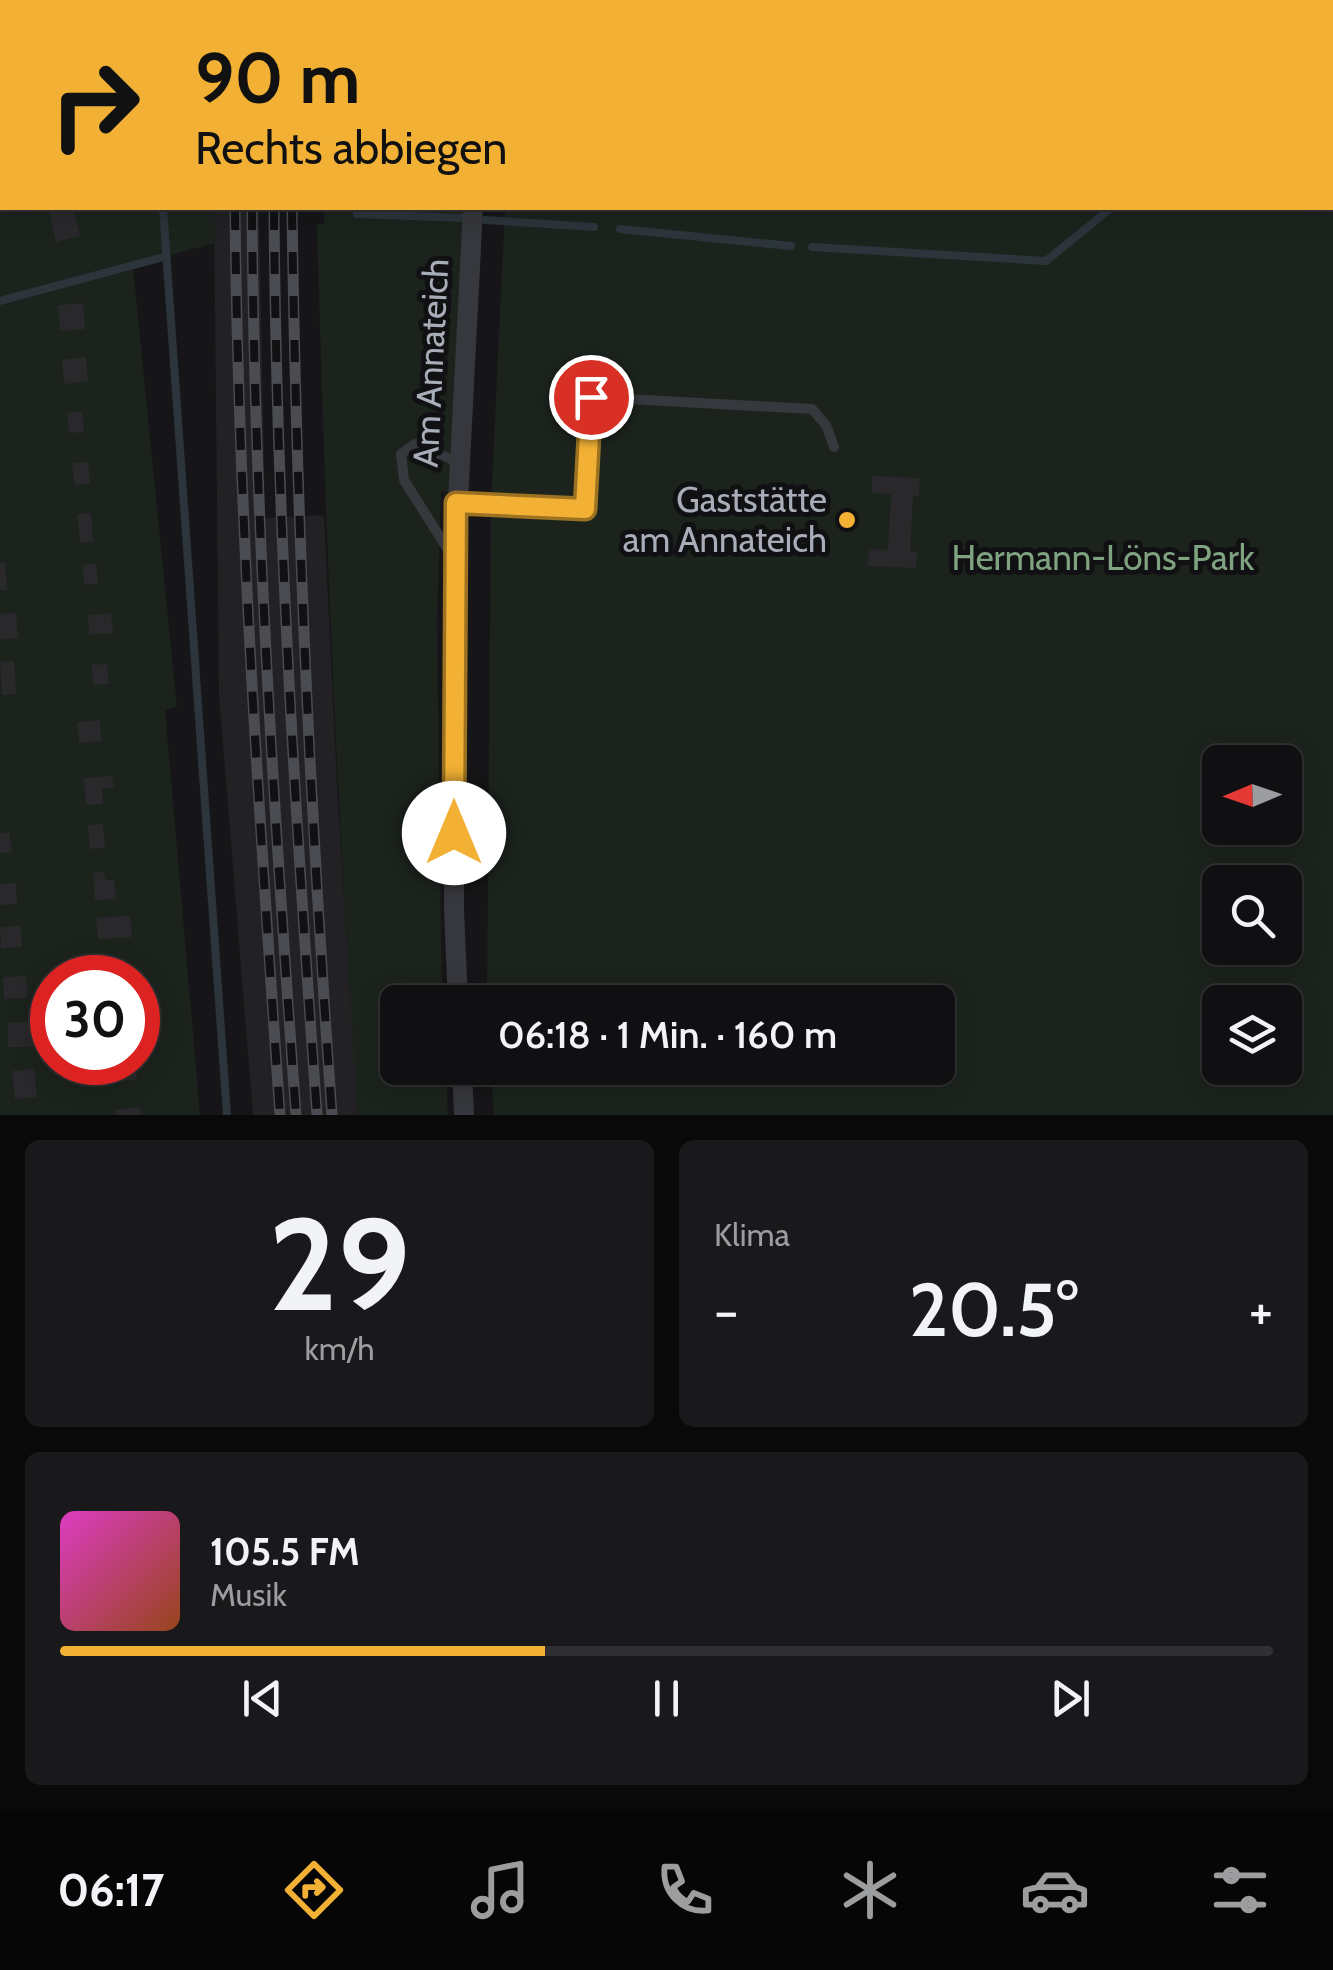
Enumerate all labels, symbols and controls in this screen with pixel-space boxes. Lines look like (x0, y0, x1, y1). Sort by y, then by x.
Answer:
text: 90 m (195, 35, 360, 121)
icon: right (30, 40, 160, 170)
text: Rechts abbiegen (195, 121, 507, 175)
street label: Am Annateich (404, 257, 457, 469)
pin (549, 355, 634, 440)
icon: arrive (564, 370, 619, 425)
place label: Gaststätte am Annateich (623, 478, 827, 561)
marker: Gaststätte am Annateich (836, 509, 858, 531)
park label: Hermann-Löns-Park (951, 536, 1255, 579)
north arrow (1202, 745, 1302, 845)
map controls (1202, 745, 1302, 1085)
position arrow (402, 781, 506, 885)
button: search (1202, 865, 1302, 965)
speed limit sign: 30 (30, 955, 160, 1085)
button: layers (1202, 985, 1302, 1085)
text: 06:18 · 1 Min. · 160 m (498, 1011, 837, 1058)
text: 29 (269, 1185, 410, 1343)
text: Klima (714, 1215, 790, 1254)
text: 20.5° (909, 1264, 1078, 1355)
text: − (714, 1277, 738, 1344)
text: + (1249, 1277, 1273, 1344)
text: km/h (304, 1329, 375, 1368)
text: 105.5 FM (210, 1528, 360, 1575)
text: Musik (210, 1575, 287, 1614)
icon: previous (235, 1671, 290, 1726)
icon: pause (639, 1671, 694, 1726)
icon: next (1043, 1671, 1098, 1726)
icon: directions (279, 1855, 349, 1925)
icon: music (465, 1855, 535, 1925)
icon: phone (650, 1855, 720, 1925)
icon: climate (835, 1855, 905, 1925)
icon: car (1020, 1855, 1090, 1925)
icon: filters (1205, 1855, 1275, 1925)
text: 06:17 (58, 1863, 164, 1917)

